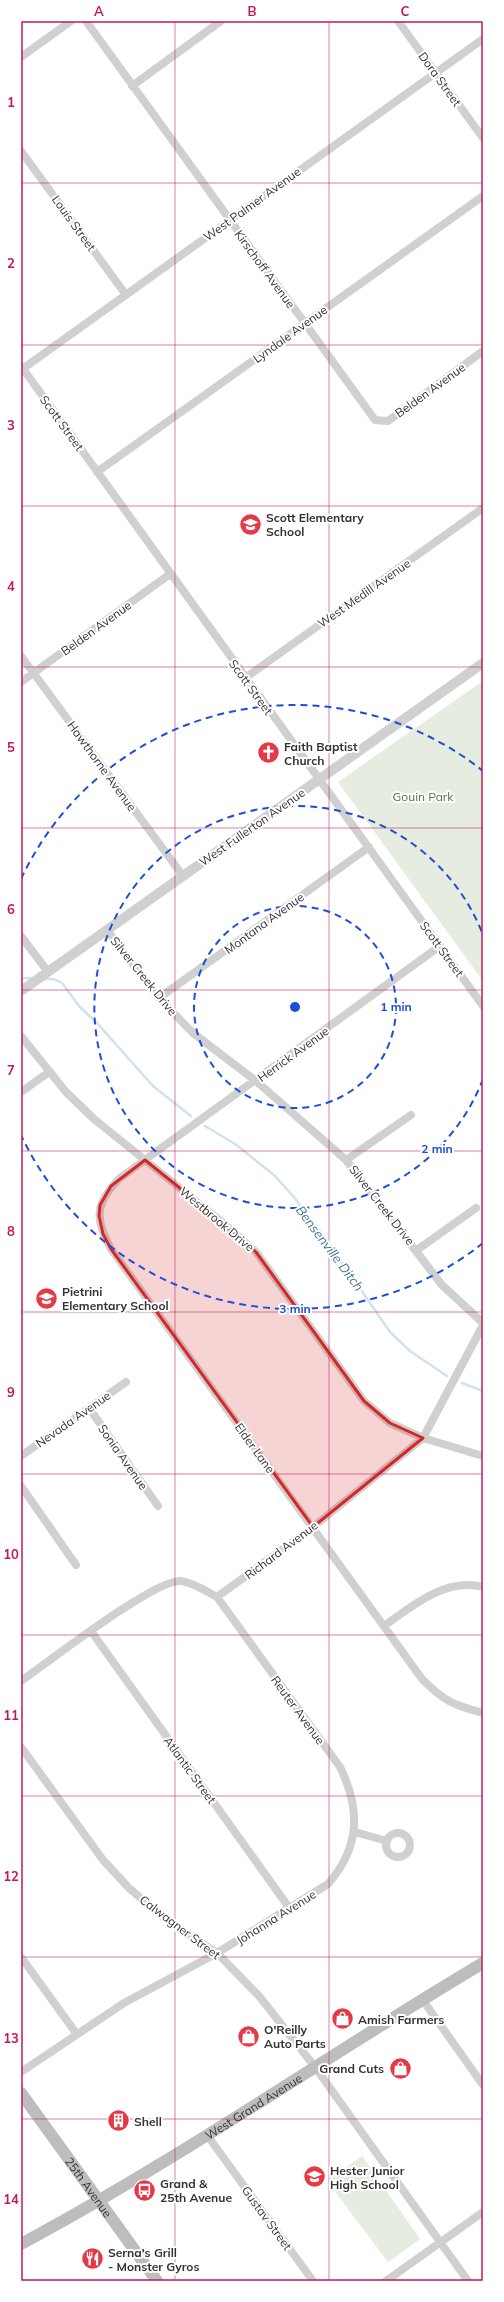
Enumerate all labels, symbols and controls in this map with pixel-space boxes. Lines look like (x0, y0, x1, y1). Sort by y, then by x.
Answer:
text: A (94, 3, 104, 19)
text: B (248, 3, 257, 19)
text: C (401, 3, 410, 19)
street label: Dora Street (415, 49, 465, 109)
text: 1 (7, 94, 15, 110)
street label: West Palmer Avenue (201, 164, 303, 244)
street label: Louis Street (49, 192, 99, 254)
street label: Kirschoff Avenue (232, 227, 298, 311)
text: 2 (7, 255, 15, 271)
street label: Lyndale Avenue (250, 302, 330, 366)
street label: Belden Avenue (392, 359, 468, 421)
street label: Scott Street (37, 392, 87, 454)
text: 3 (7, 417, 15, 433)
place label: Scott Elementary School (266, 510, 364, 539)
school or university icon: Scott Elementary School (238, 511, 264, 537)
street label: West Medill Avenue (315, 555, 413, 631)
text: 4 (7, 578, 15, 594)
street label: Belden Avenue (58, 597, 134, 659)
street label: Scott Street (226, 656, 276, 718)
street label: Hawthorne Avenue (64, 718, 140, 814)
text: 5 (7, 739, 15, 755)
place label: Faith Baptist Church (284, 739, 358, 768)
church icon: Faith Baptist Church (255, 740, 281, 766)
street label: West Fullerton Avenue (196, 785, 308, 869)
park label: Gouin Park (393, 789, 454, 804)
street label: Montana Avenue (221, 889, 307, 957)
text: 6 (7, 901, 15, 917)
street label: Scott Street (417, 918, 467, 980)
street label: Silver Creek Drive (108, 933, 180, 1019)
text: 1 min (380, 999, 412, 1014)
centre of rings (288, 1000, 302, 1014)
street label: Herrick Avenue (254, 1023, 332, 1085)
text: 7 (7, 1062, 15, 1078)
text: 2 min (421, 1141, 453, 1156)
street label: Silver Creek Drive (346, 1162, 418, 1248)
street label: Westbrook Drive (177, 1183, 257, 1255)
water label: Bensenville Ditch (293, 1202, 367, 1294)
text: 8 (7, 1223, 15, 1239)
place label: Pietrini Elementary School (62, 1284, 169, 1313)
school or university icon: Pietrini Elementary School (33, 1285, 59, 1311)
text: 3 min (279, 1301, 311, 1316)
text: 9 (7, 1384, 15, 1400)
street label: Nevada Avenue (33, 1388, 113, 1450)
street label: Elder Lane (232, 1420, 278, 1476)
street label: Sonia Avenue (95, 1421, 151, 1493)
street label: Richard Avenue (241, 1518, 321, 1582)
text: 10 (3, 1546, 19, 1562)
street label: Reuter Avenue (268, 1673, 328, 1747)
text: 11 (3, 1707, 19, 1723)
street label: Atlantic Street (161, 1734, 219, 1806)
text: 12 (3, 1868, 19, 1884)
street label: Johanna Avenue (233, 1886, 319, 1948)
street label: Calwagner Street (137, 1892, 223, 1962)
shop icon: Amish Farmers (329, 2006, 355, 2032)
place label: Amish Farmers (358, 2012, 444, 2027)
place label: O'Reilly Auto Parts (264, 2022, 326, 2051)
shop icon: O'Reilly Auto Parts (236, 2023, 262, 2049)
text: 13 (3, 2030, 19, 2046)
shop icon: Grand Cuts (387, 2055, 413, 2081)
place label: Grand Cuts (319, 2061, 384, 2076)
street label: West Grand Avenue (202, 2070, 305, 2142)
building icon: Shell (106, 2108, 132, 2134)
place label: Shell (134, 2114, 162, 2129)
street label: 25th Avenue (62, 2154, 116, 2220)
place label: Hester Junior High School (330, 2163, 405, 2192)
school or university icon: Hester Junior High School (301, 2164, 327, 2190)
place label: Grand & 25th Avenue (160, 2176, 233, 2205)
bus stop icon: Grand & 25th Avenue (131, 2177, 157, 2203)
street label: Gustav Street (239, 2183, 295, 2253)
text: 14 (3, 2191, 19, 2207)
place label: Serna's Grill - Monster Gyros (108, 2245, 199, 2274)
restaurant icon: Serna's Grill - Monster Gyros (80, 2246, 106, 2272)

